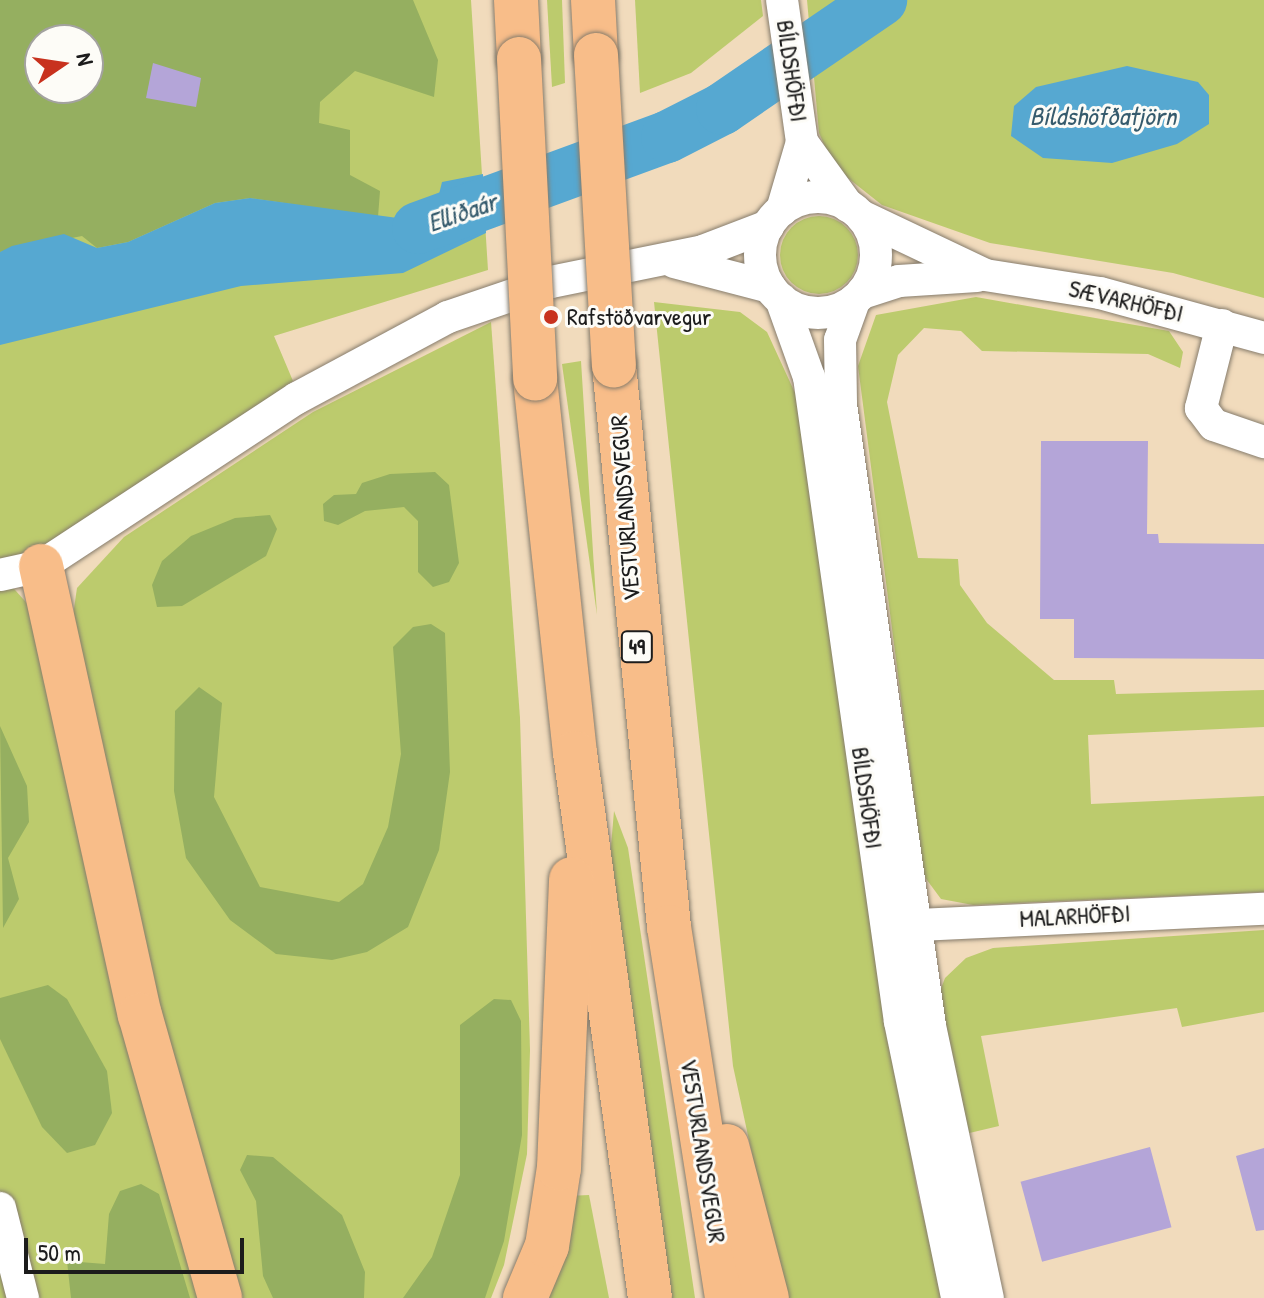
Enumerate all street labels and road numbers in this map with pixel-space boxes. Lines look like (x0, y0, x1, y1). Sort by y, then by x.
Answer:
street label: BÍLDSHÖFÐI (771, 18, 813, 124)
street label: SÆVARHÖFÐI (1066, 274, 1186, 328)
street label: VESTURLANDSVEGUR (604, 414, 646, 602)
road number: 49 (619, 629, 655, 665)
street label: BÍLDSHÖFÐI (846, 745, 888, 851)
street label: MALARHÖFÐI (1019, 899, 1131, 933)
street label: VESTURLANDSVEGUR (674, 1057, 732, 1245)

